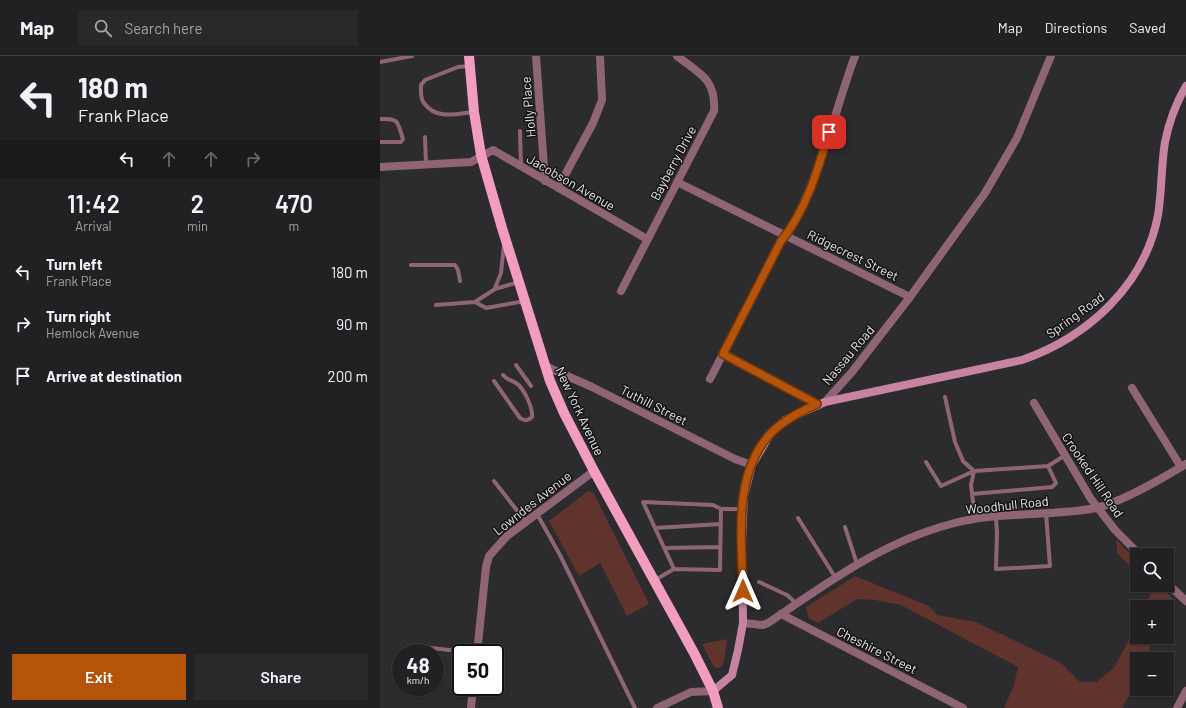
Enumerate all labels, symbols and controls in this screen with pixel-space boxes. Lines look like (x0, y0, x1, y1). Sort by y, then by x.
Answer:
search box (78, 10, 358, 46)
text: Map (20, 16, 54, 39)
icon: search (92, 17, 114, 39)
text: Search here (124, 19, 202, 37)
text: Map (998, 19, 1023, 36)
text: Directions (1045, 19, 1107, 36)
text: Saved (1129, 19, 1166, 36)
text: 180 m (78, 70, 148, 104)
icon: left (12, 72, 64, 124)
street label: Holly Place (517, 76, 539, 138)
text: Frank Place (78, 104, 169, 126)
pin (812, 115, 846, 149)
icon: arrive (818, 121, 840, 143)
street label: Bayberry Drive (647, 123, 699, 203)
icon: left (116, 148, 138, 170)
icon: ahead (158, 148, 180, 170)
icon: ahead (200, 148, 222, 170)
icon: right (242, 148, 264, 170)
street label: Jacobson Avenue (524, 150, 618, 214)
text: 11:42 (67, 189, 120, 218)
text: 2 (191, 189, 204, 218)
text: 470 (275, 189, 313, 218)
text: Arrival (75, 218, 112, 234)
text: min (187, 218, 208, 234)
text: m (289, 218, 299, 234)
street label: Ridgecrest Street (805, 226, 901, 284)
text: Turn left (46, 255, 102, 273)
icon: left (12, 261, 34, 283)
text: 180 m (331, 263, 368, 281)
text: Frank Place (46, 273, 112, 289)
street label: Spring Road (1043, 289, 1107, 341)
text: Turn right (46, 307, 111, 325)
icon: right (12, 313, 34, 335)
text: 90 m (336, 315, 368, 333)
street label: Nassau Road (819, 322, 877, 388)
text: Hemlock Avenue (46, 325, 139, 341)
street label: New York Avenue (552, 364, 608, 458)
icon: arrive (12, 365, 34, 387)
text: Arrive at destination (46, 367, 182, 385)
text: 200 m (328, 367, 368, 385)
street label: Tuthill Street (618, 381, 690, 429)
street label: Crooked Hill Road (1059, 430, 1127, 520)
street label: Lowndes Avenue (490, 468, 574, 538)
street label: Woodhull Road (965, 493, 1049, 517)
map controls (1130, 548, 1174, 696)
button: search (1130, 548, 1174, 592)
position arrow (722, 570, 764, 612)
button: + (1130, 600, 1174, 644)
street label: Cheshire Street (834, 623, 920, 677)
speed limit sign: 50 (452, 644, 504, 696)
button: − (1130, 652, 1174, 696)
text: 48 (407, 653, 429, 677)
button: Exit (12, 654, 186, 700)
button: Share (194, 654, 368, 700)
text: km/h (407, 674, 429, 686)

